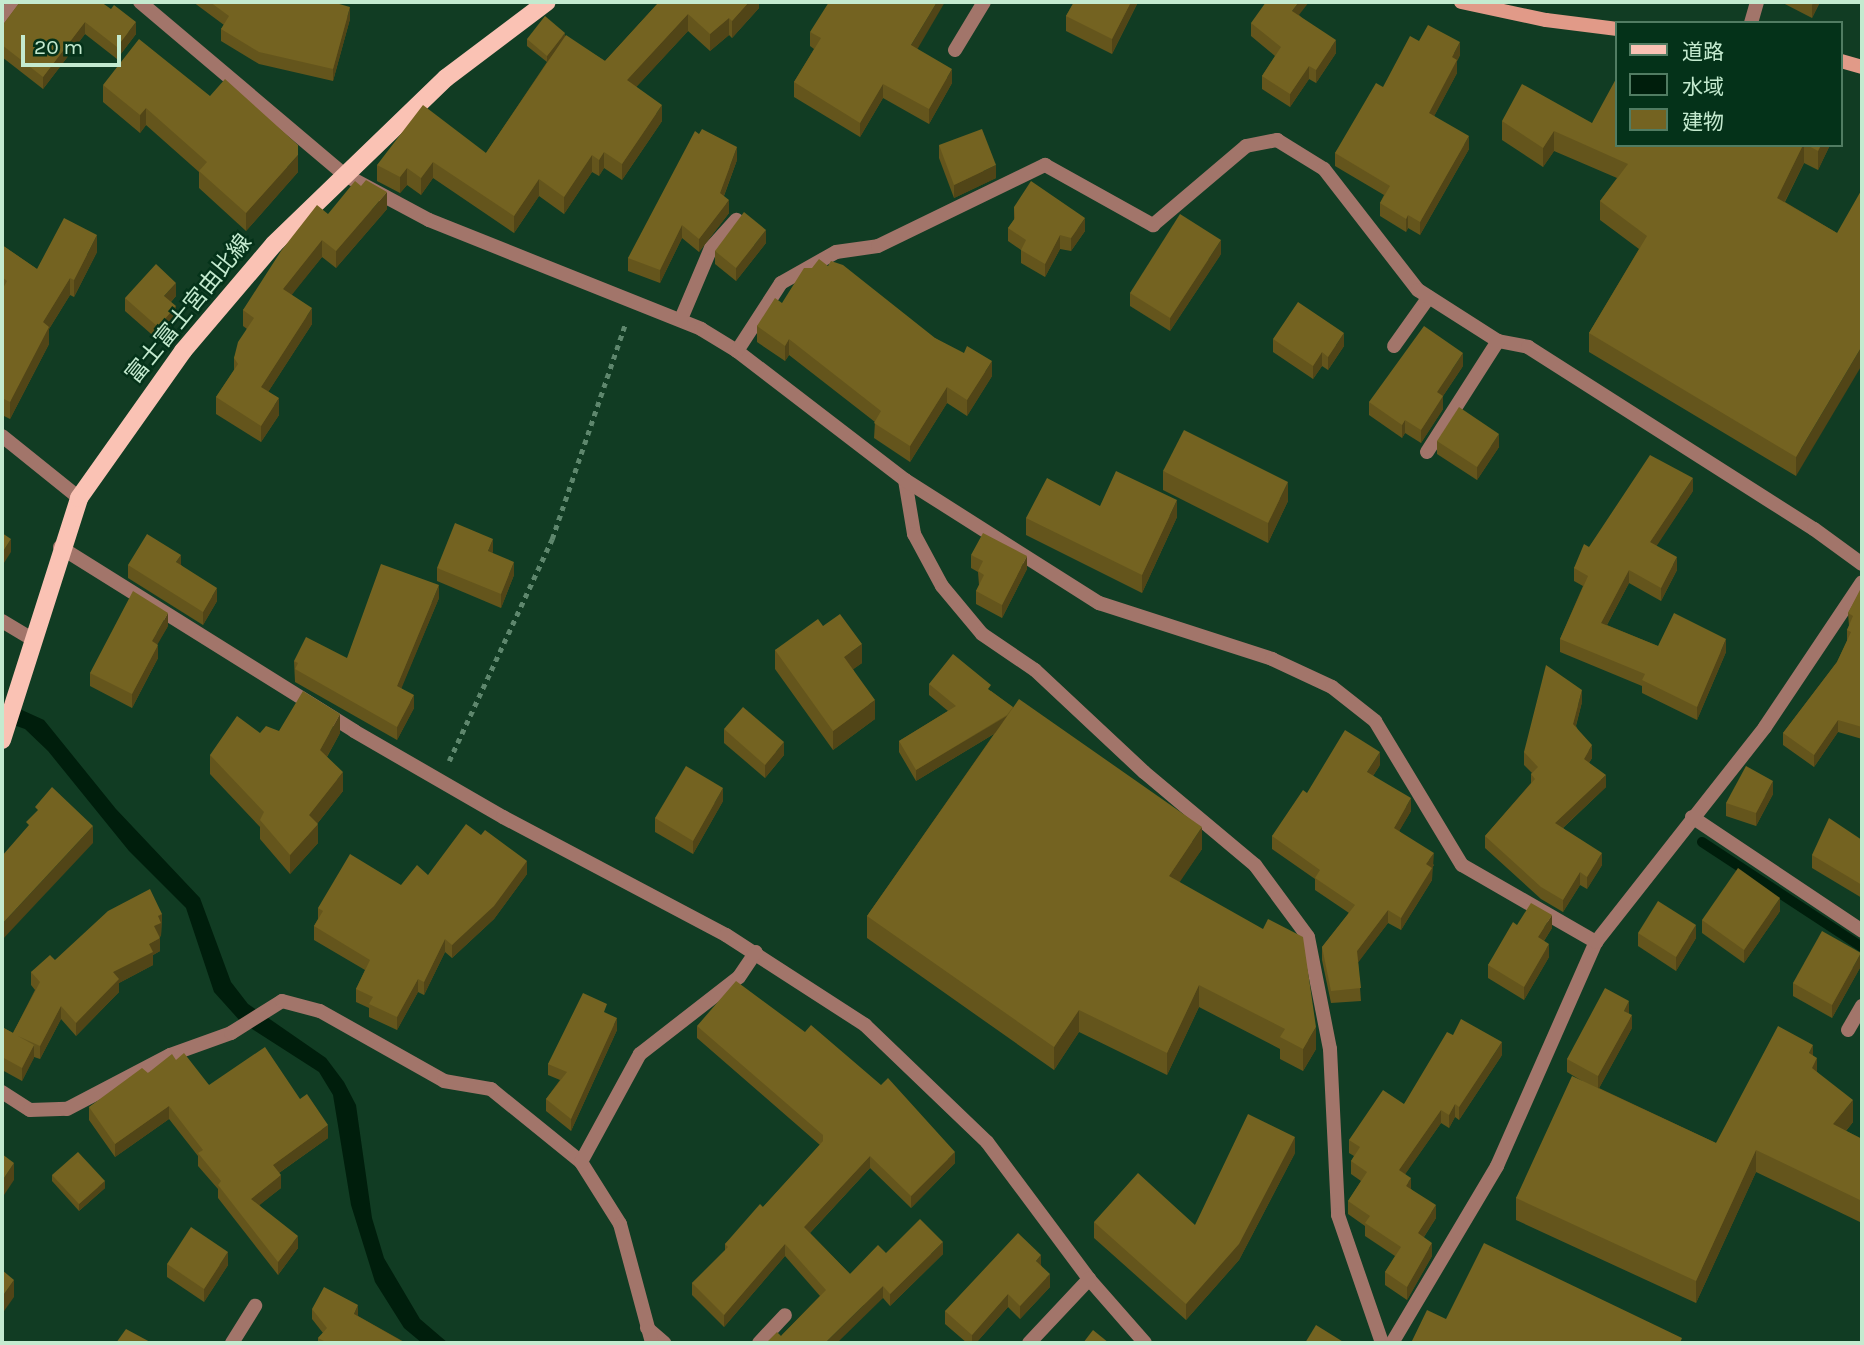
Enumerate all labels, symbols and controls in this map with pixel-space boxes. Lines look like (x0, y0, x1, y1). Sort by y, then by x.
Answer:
scale bar (24, 21, 124, 65)
legend (1616, 21, 1843, 147)
text: 20 m (34, 35, 83, 59)
text: 道路 (1682, 40, 1724, 64)
text: 水域 (1682, 75, 1724, 99)
text: 建物 (1682, 110, 1724, 134)
street label: 富士富士宮由比線 (120, 229, 258, 389)

